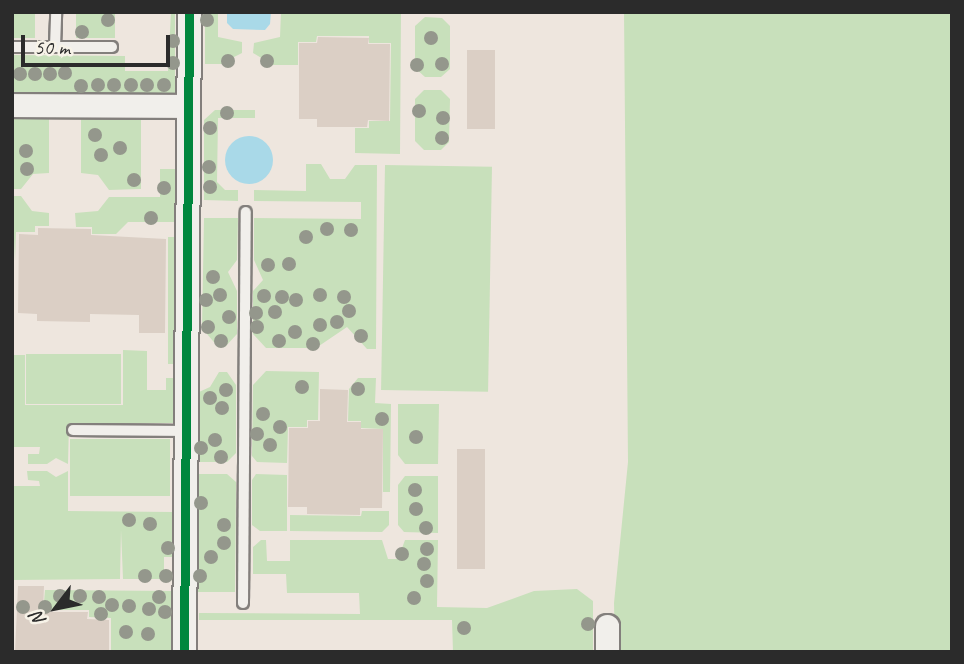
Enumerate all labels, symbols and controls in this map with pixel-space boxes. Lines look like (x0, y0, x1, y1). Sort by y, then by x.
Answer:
scale bar (24, 21, 173, 65)
text: 50 m (34, 34, 70, 60)
north arrow (21, 573, 91, 643)
text: N (25, 608, 51, 630)

